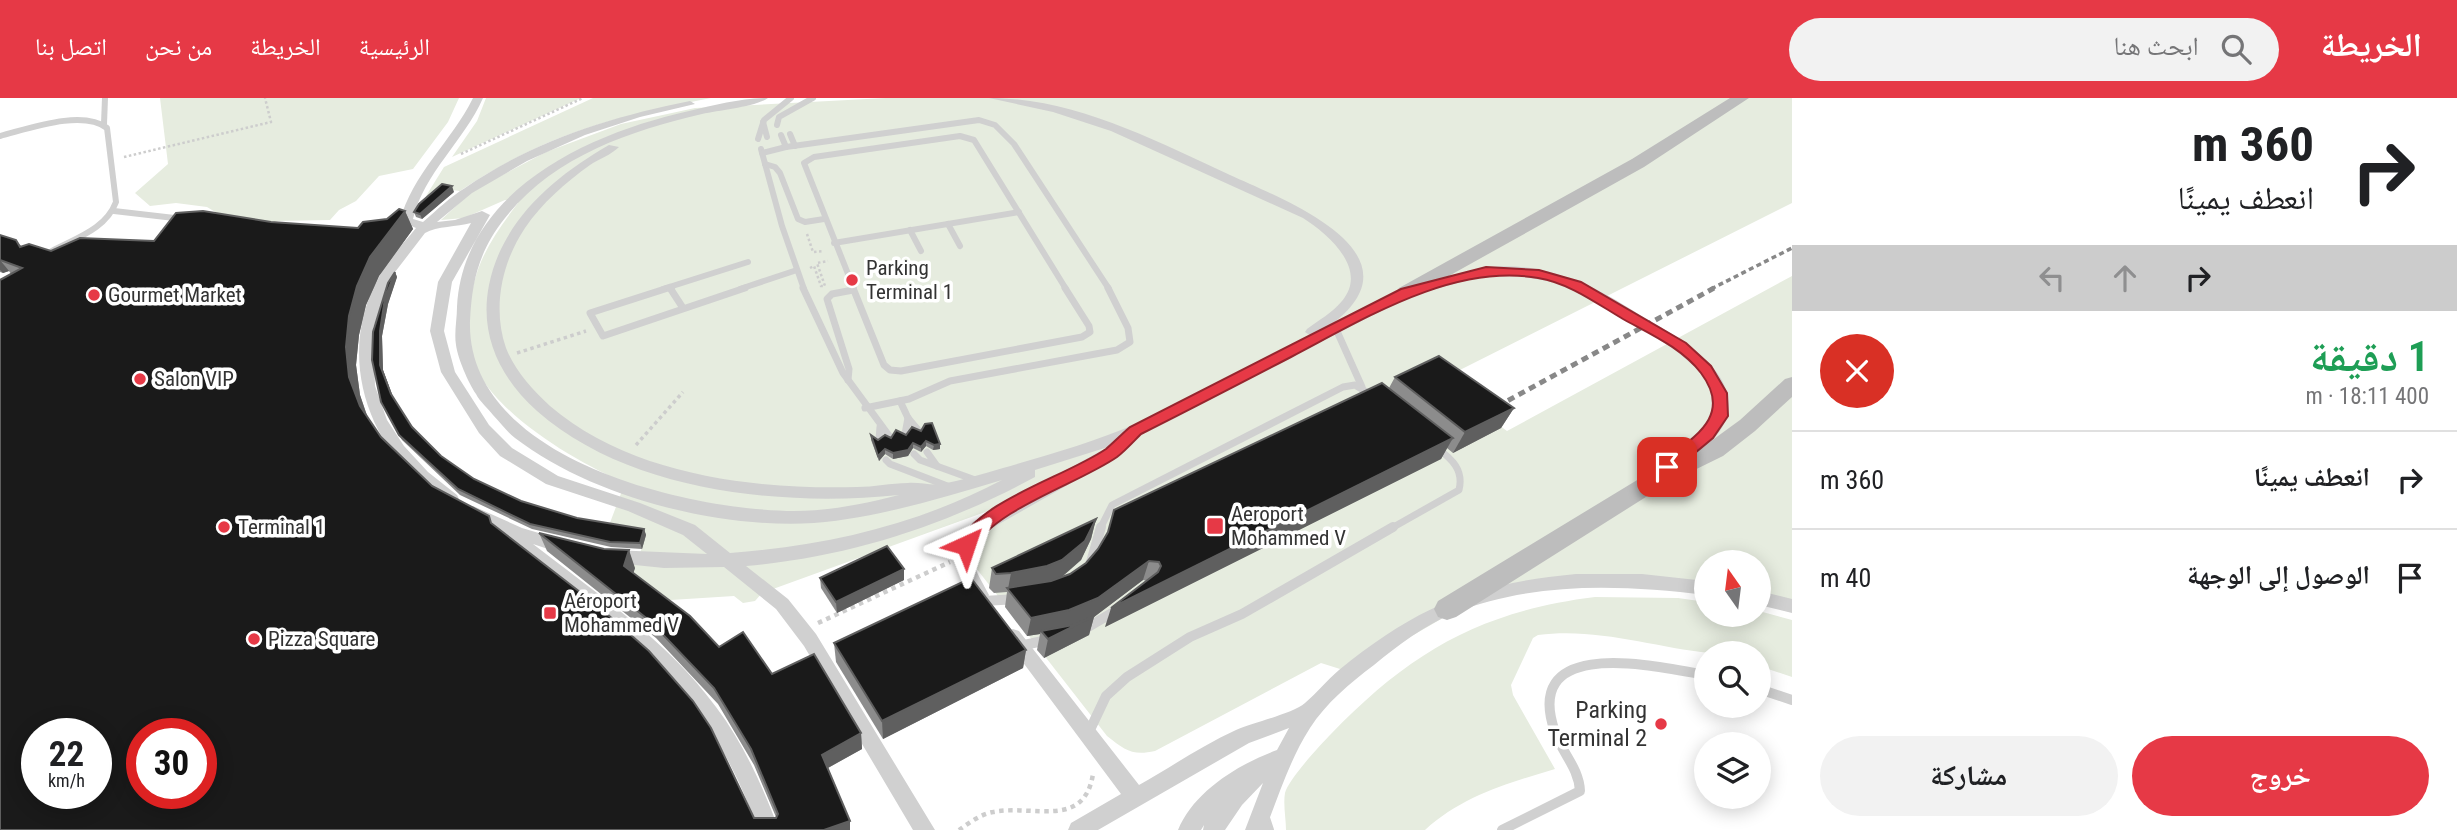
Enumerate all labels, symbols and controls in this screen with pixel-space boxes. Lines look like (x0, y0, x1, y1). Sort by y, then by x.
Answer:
search box (1789, 18, 2279, 81)
text: الخريطة (2321, 25, 2422, 64)
icon: search (2217, 30, 2255, 68)
text: ابحث هنا (2114, 31, 2199, 61)
text: اتصل بنا (35, 33, 107, 61)
text: من نحن (145, 33, 212, 61)
text: الخريطة (250, 33, 321, 61)
text: الرئيسية (359, 33, 430, 61)
text: 360 m (2192, 116, 2314, 173)
icon: right (2338, 126, 2429, 217)
text: انعطف يمينًا (2178, 179, 2314, 217)
place label: Parking Terminal 1 (866, 256, 953, 304)
icon: left (2033, 259, 2071, 297)
icon: ahead (2106, 259, 2144, 297)
icon: right (2179, 259, 2217, 297)
marker: Parking Terminal 1 (844, 272, 860, 288)
place label: Gourmet Market (108, 283, 242, 307)
marker: Gourmet Market (86, 287, 102, 303)
text: 1 دقيقة (2310, 332, 2429, 381)
button: close (1820, 334, 1894, 408)
place label: Salon VIP (154, 367, 234, 391)
marker: Salon VIP (132, 371, 148, 387)
text: 400 m · 18:11 (2305, 383, 2429, 410)
pin (1637, 437, 1697, 497)
icon: arrive (1648, 448, 1686, 486)
icon: right (2391, 461, 2429, 499)
text: انعطف يمينًا (2254, 462, 2370, 492)
text: 360 m (1820, 465, 1884, 495)
place label: Aeroport Mohammed V (1231, 502, 1346, 550)
position arrow (929, 508, 1003, 582)
place label: Terminal 1 (238, 515, 325, 539)
marker: Aeroport Mohammed V (1205, 516, 1225, 536)
marker: Terminal 1 (216, 519, 232, 535)
north arrow (1694, 550, 1771, 626)
map controls (1694, 550, 1771, 809)
icon: arrive (2391, 559, 2429, 597)
text: الوصول إلى الوجهة (2187, 560, 2370, 590)
text: 40 m (1820, 563, 1871, 593)
place label: Aéroport Mohammed V (564, 589, 679, 637)
marker: Aéroport Mohammed V (542, 605, 558, 621)
place label: Pizza Square (268, 627, 376, 651)
marker: Pizza Square (246, 631, 262, 647)
button: search (1694, 641, 1771, 718)
place label: Parking Terminal 2 (1548, 696, 1647, 752)
marker: Parking Terminal 2 (1653, 716, 1669, 732)
speed limit sign: 30 (126, 718, 217, 809)
button: layers (1694, 732, 1771, 809)
text: 22 (49, 734, 84, 775)
button: مشاركة (1820, 736, 2118, 816)
button: خروج (2132, 736, 2429, 816)
text: km/h (48, 770, 85, 791)

